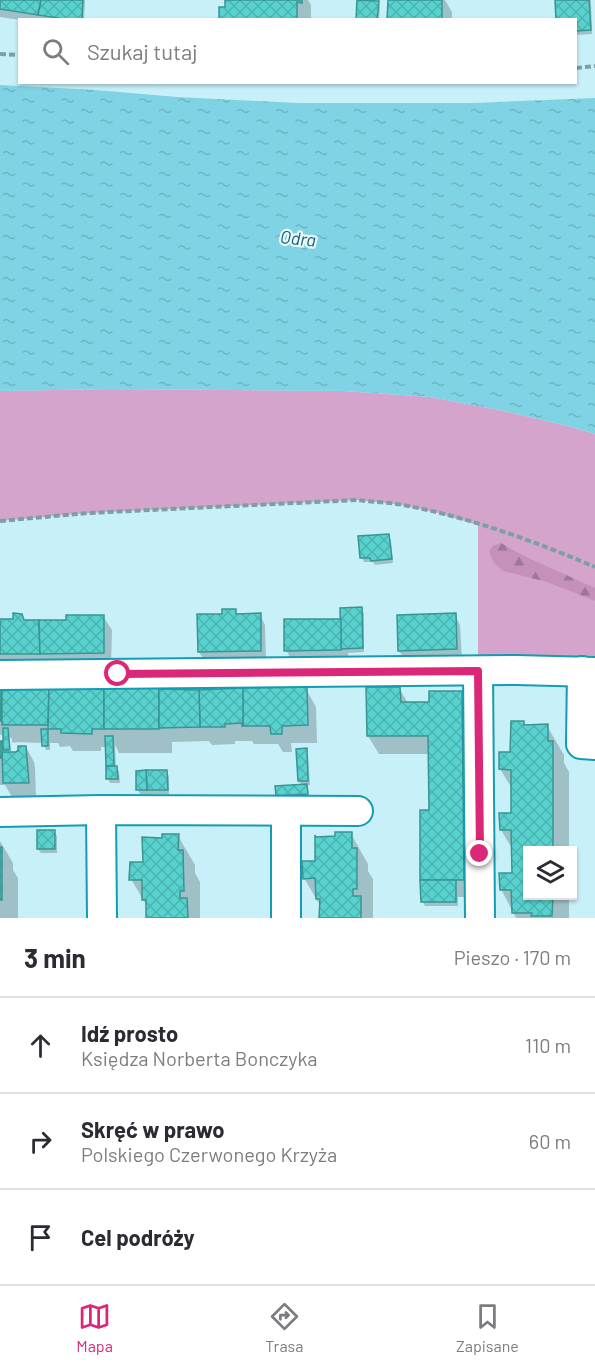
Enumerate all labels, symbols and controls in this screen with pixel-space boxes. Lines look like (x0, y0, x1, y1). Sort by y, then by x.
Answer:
search box (18, 18, 577, 84)
icon: search (39, 35, 72, 68)
text: Szukaj tutaj (87, 38, 198, 64)
water label: Odra (279, 225, 317, 251)
route start (104, 660, 130, 686)
route end (466, 840, 492, 866)
map controls (523, 846, 577, 900)
button: layers (523, 846, 577, 900)
text: 3 min (24, 942, 86, 973)
text: Pieszo · 170 m (454, 945, 571, 969)
text: Idź prosto (81, 1020, 178, 1046)
icon: ahead (24, 1029, 57, 1062)
text: 110 m (525, 1033, 571, 1057)
text: Księdza Norberta Bonczyka (81, 1046, 317, 1070)
text: Skręć w prawo (81, 1116, 225, 1142)
icon: right (24, 1125, 57, 1158)
text: 60 m (529, 1129, 571, 1153)
text: Polskiego Czerwonego Krzyża (81, 1142, 337, 1166)
icon: arrive (24, 1221, 57, 1254)
text: Cel podróży (81, 1224, 195, 1250)
tab: Mapa (76, 1300, 113, 1355)
tab: Trasa (265, 1300, 303, 1355)
tab: Zapisane (456, 1300, 519, 1355)

